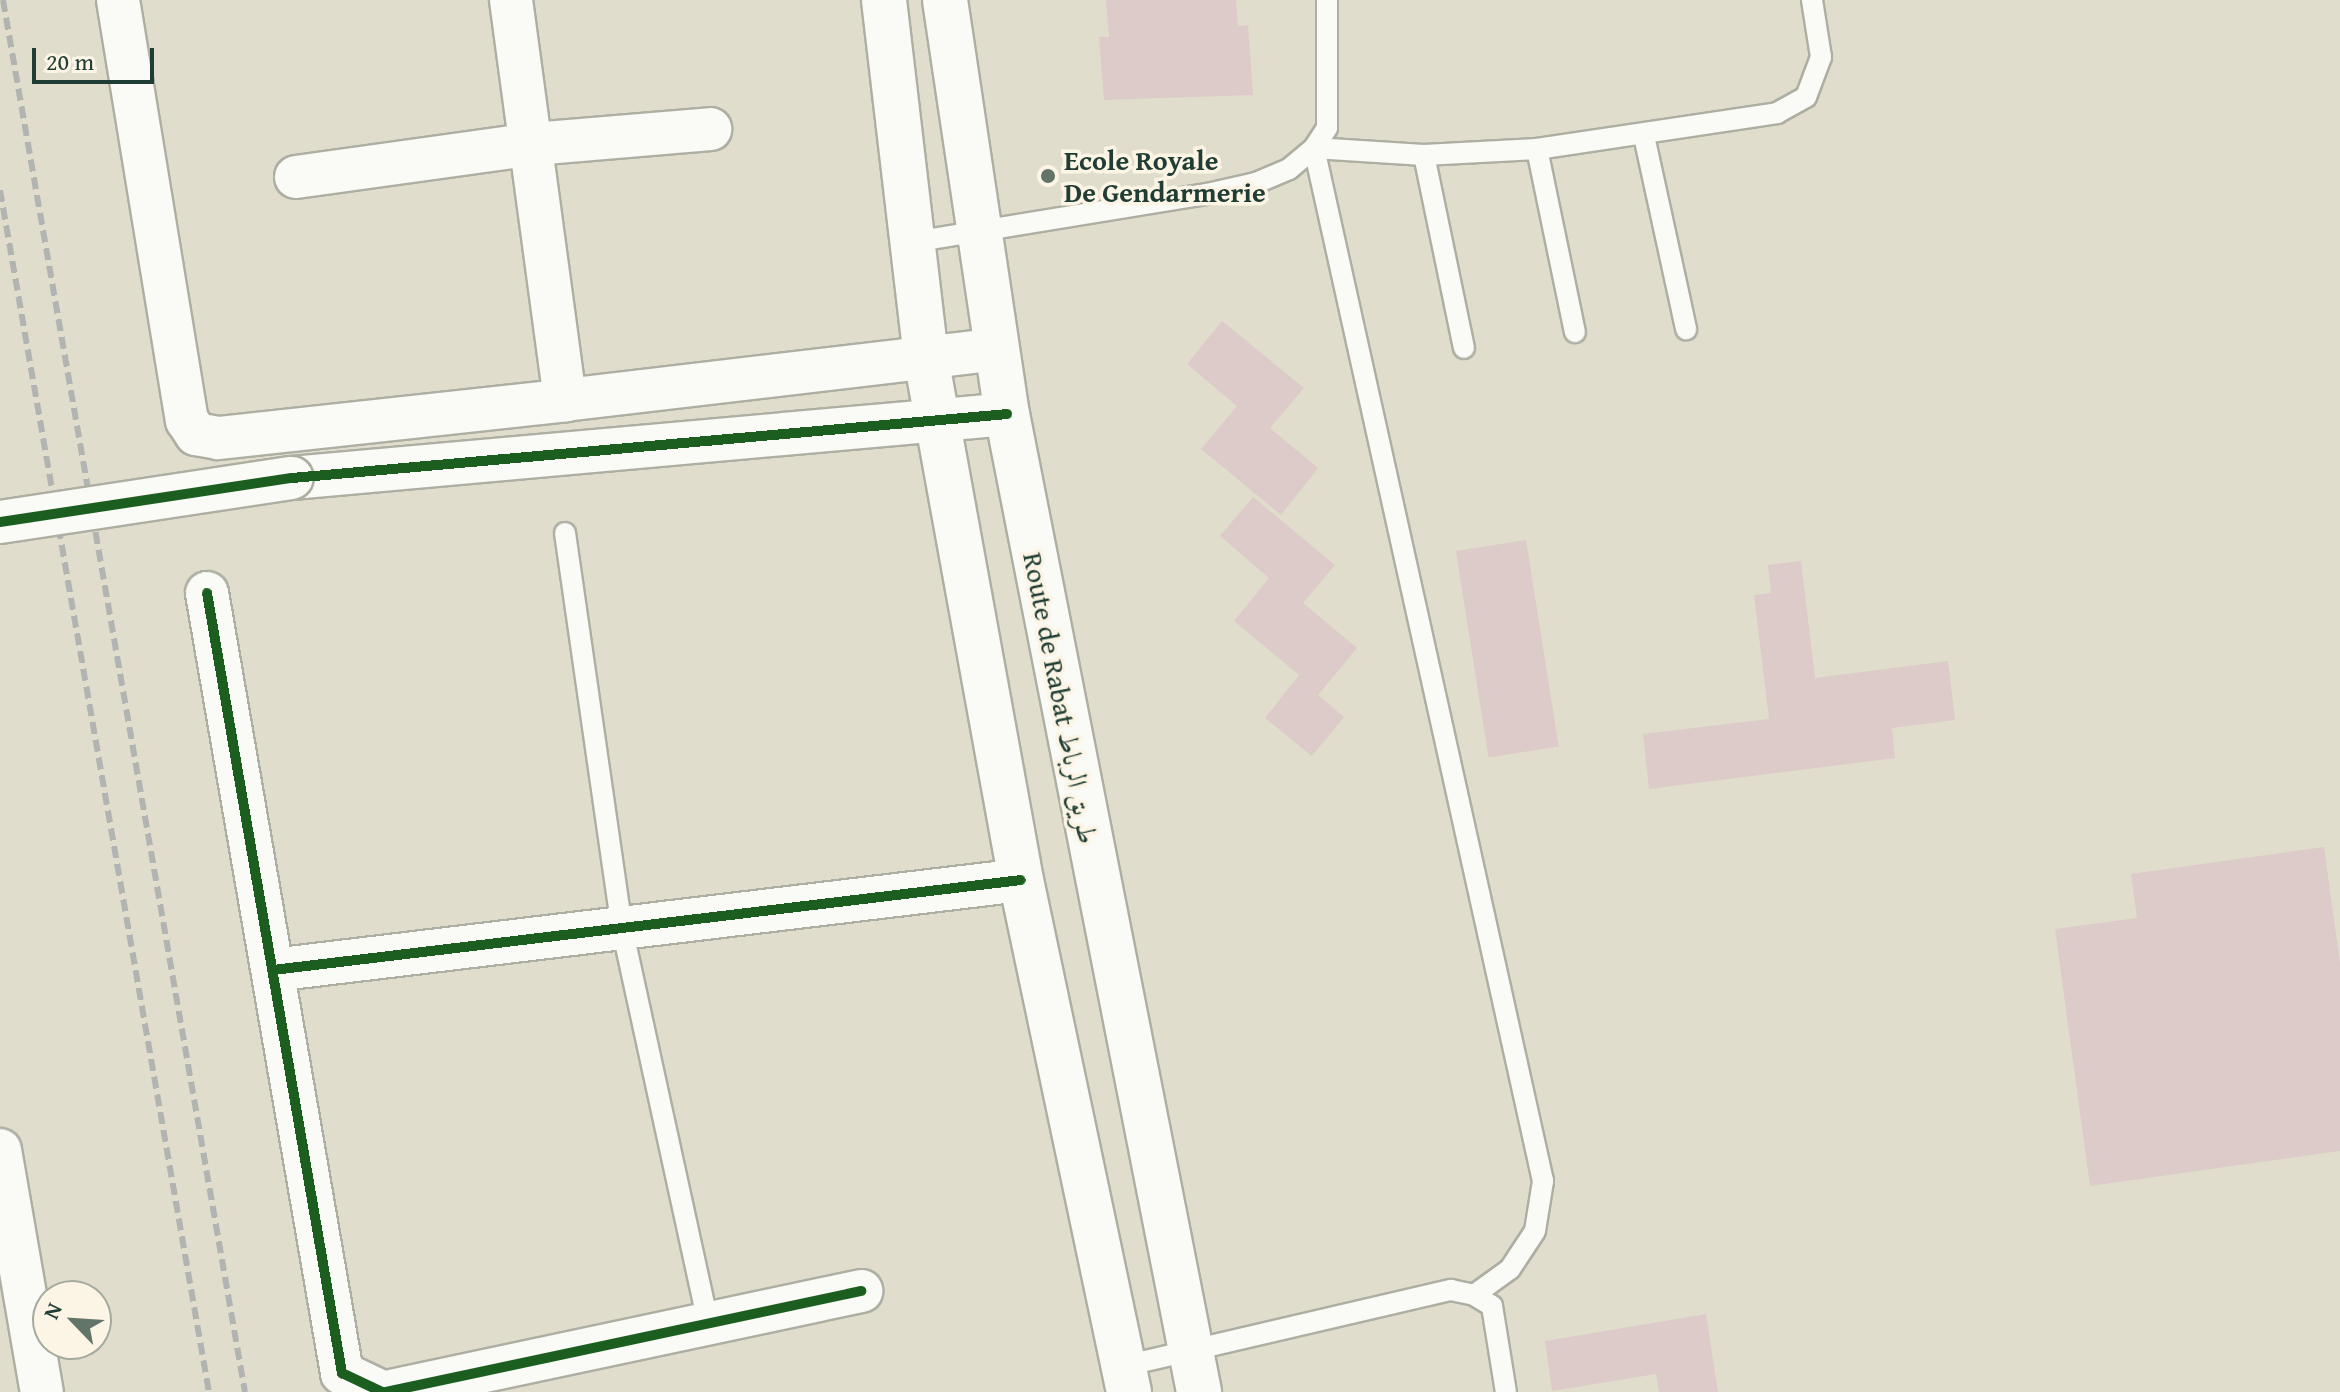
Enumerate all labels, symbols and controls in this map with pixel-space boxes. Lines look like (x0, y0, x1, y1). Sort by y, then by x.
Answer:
scale bar (36, 32, 158, 82)
text: 20 m (46, 44, 94, 79)
place label: Ecole Royale De Gendarmerie (1064, 143, 1266, 209)
marker: Ecole Royale De Gendarmerie (1039, 167, 1057, 185)
street label: Route de Rabat طريق الرباط (1016, 549, 1106, 847)
north arrow (32, 1280, 112, 1360)
text: N (34, 1297, 70, 1324)

